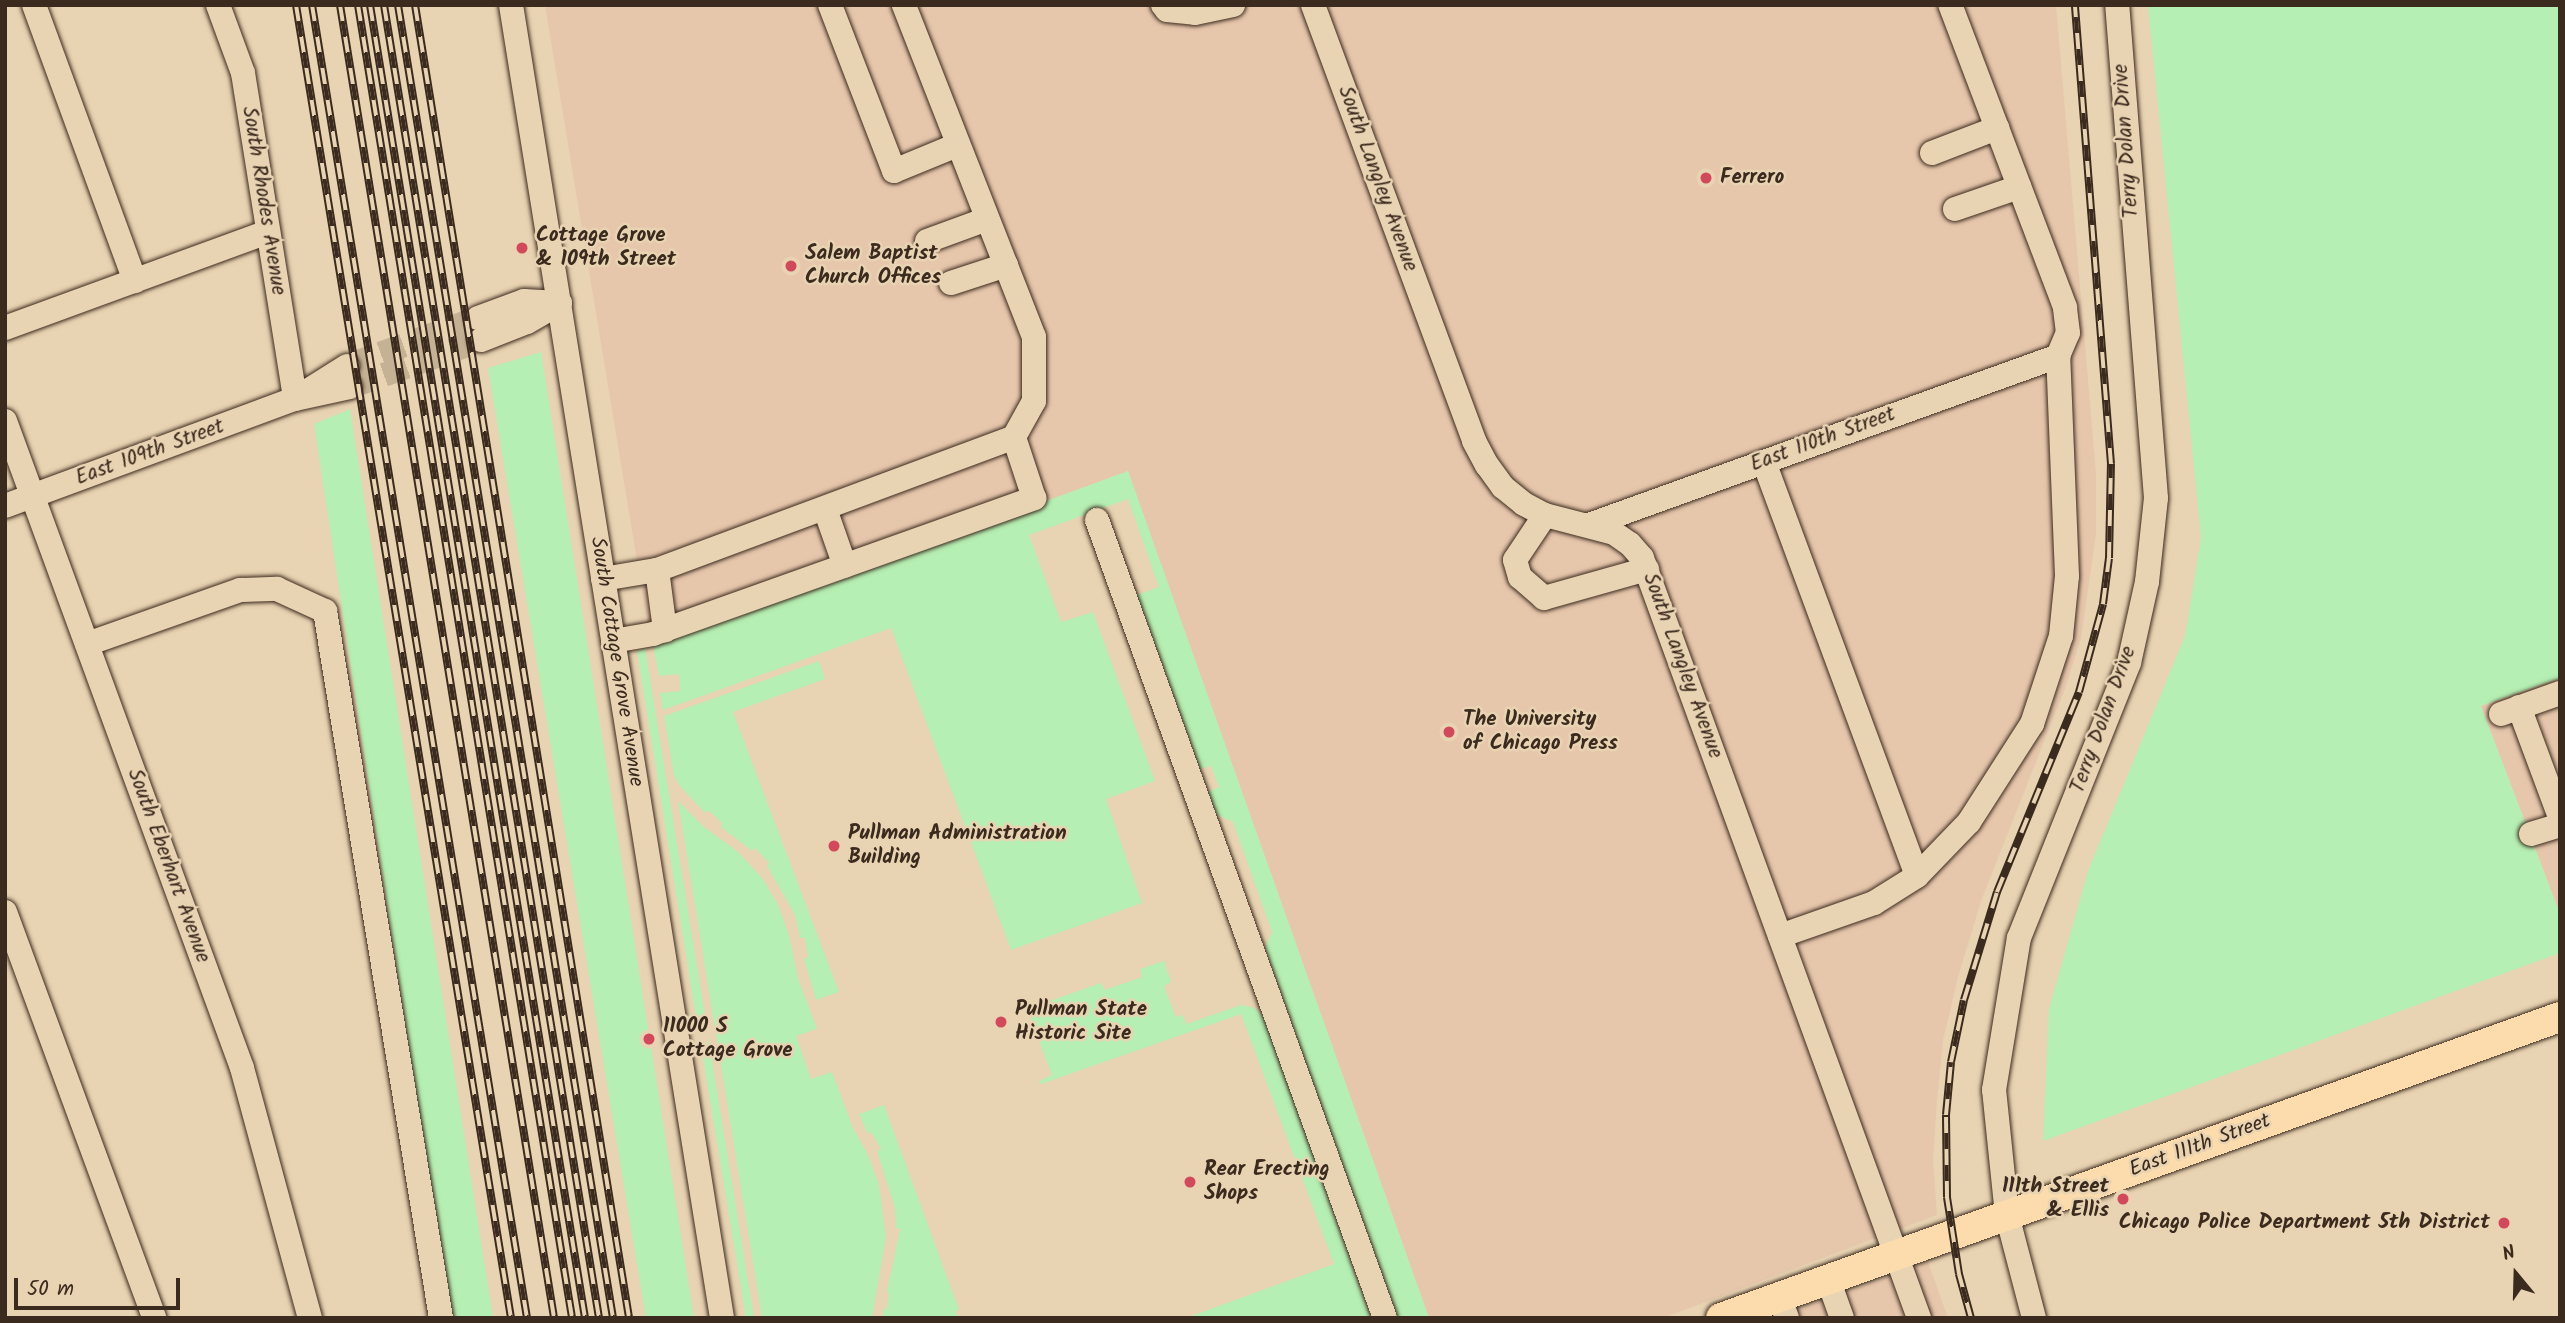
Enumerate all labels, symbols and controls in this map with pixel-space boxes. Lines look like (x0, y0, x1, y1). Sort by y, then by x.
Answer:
street label: Terry Dolan Drive (2109, 63, 2145, 219)
street label: South Langley Avenue (1332, 83, 1422, 275)
street label: South Rhodes Avenue (236, 105, 290, 297)
place label: Ferrero (1720, 165, 1784, 191)
marker: Ferrero (1698, 170, 1714, 186)
place label: Cottage Grove & 109th Street (536, 223, 676, 273)
marker: Cottage Grove & 109th Street (514, 240, 530, 256)
place label: Salem Baptist Church Offices (805, 241, 941, 291)
marker: Salem Baptist Church Offices (783, 258, 799, 274)
street label: East 110th Street (1747, 402, 1899, 478)
street label: East 109th Street (72, 414, 228, 492)
street label: South Cottage Grove Avenue (584, 535, 648, 789)
street label: South Langley Avenue (1637, 570, 1727, 762)
street label: Terry Dolan Drive (2066, 643, 2142, 797)
place label: The University of Chicago Press (1463, 707, 1618, 757)
marker: The University of Chicago Press (1441, 724, 1457, 740)
street label: South Eberhart Avenue (121, 766, 215, 966)
place label: Pullman Administration Building (848, 821, 1067, 871)
marker: Pullman Administration Building (826, 838, 842, 854)
place label: Pullman State Historic Site (1015, 997, 1147, 1047)
place label: 11000 S Cottage Grove (663, 1014, 792, 1064)
marker: Pullman State Historic Site (993, 1014, 1009, 1030)
marker: 11000 S Cottage Grove (641, 1031, 657, 1047)
street label: East 111th Street (2126, 1109, 2274, 1183)
place label: Rear Erecting Shops (1204, 1157, 1330, 1207)
marker: Rear Erecting Shops (1182, 1174, 1198, 1190)
place label: 111th Street & Ellis (2002, 1174, 2109, 1224)
marker: 111th Street & Ellis (2115, 1191, 2131, 1207)
place label: Chicago Police Department 5th District (2119, 1210, 2490, 1236)
marker: Chicago Police Department 5th District (2496, 1215, 2512, 1231)
text: N (2499, 1238, 2520, 1270)
north arrow (2481, 1239, 2551, 1309)
scale bar (18, 1264, 184, 1308)
text: 50 m (27, 1273, 74, 1306)

